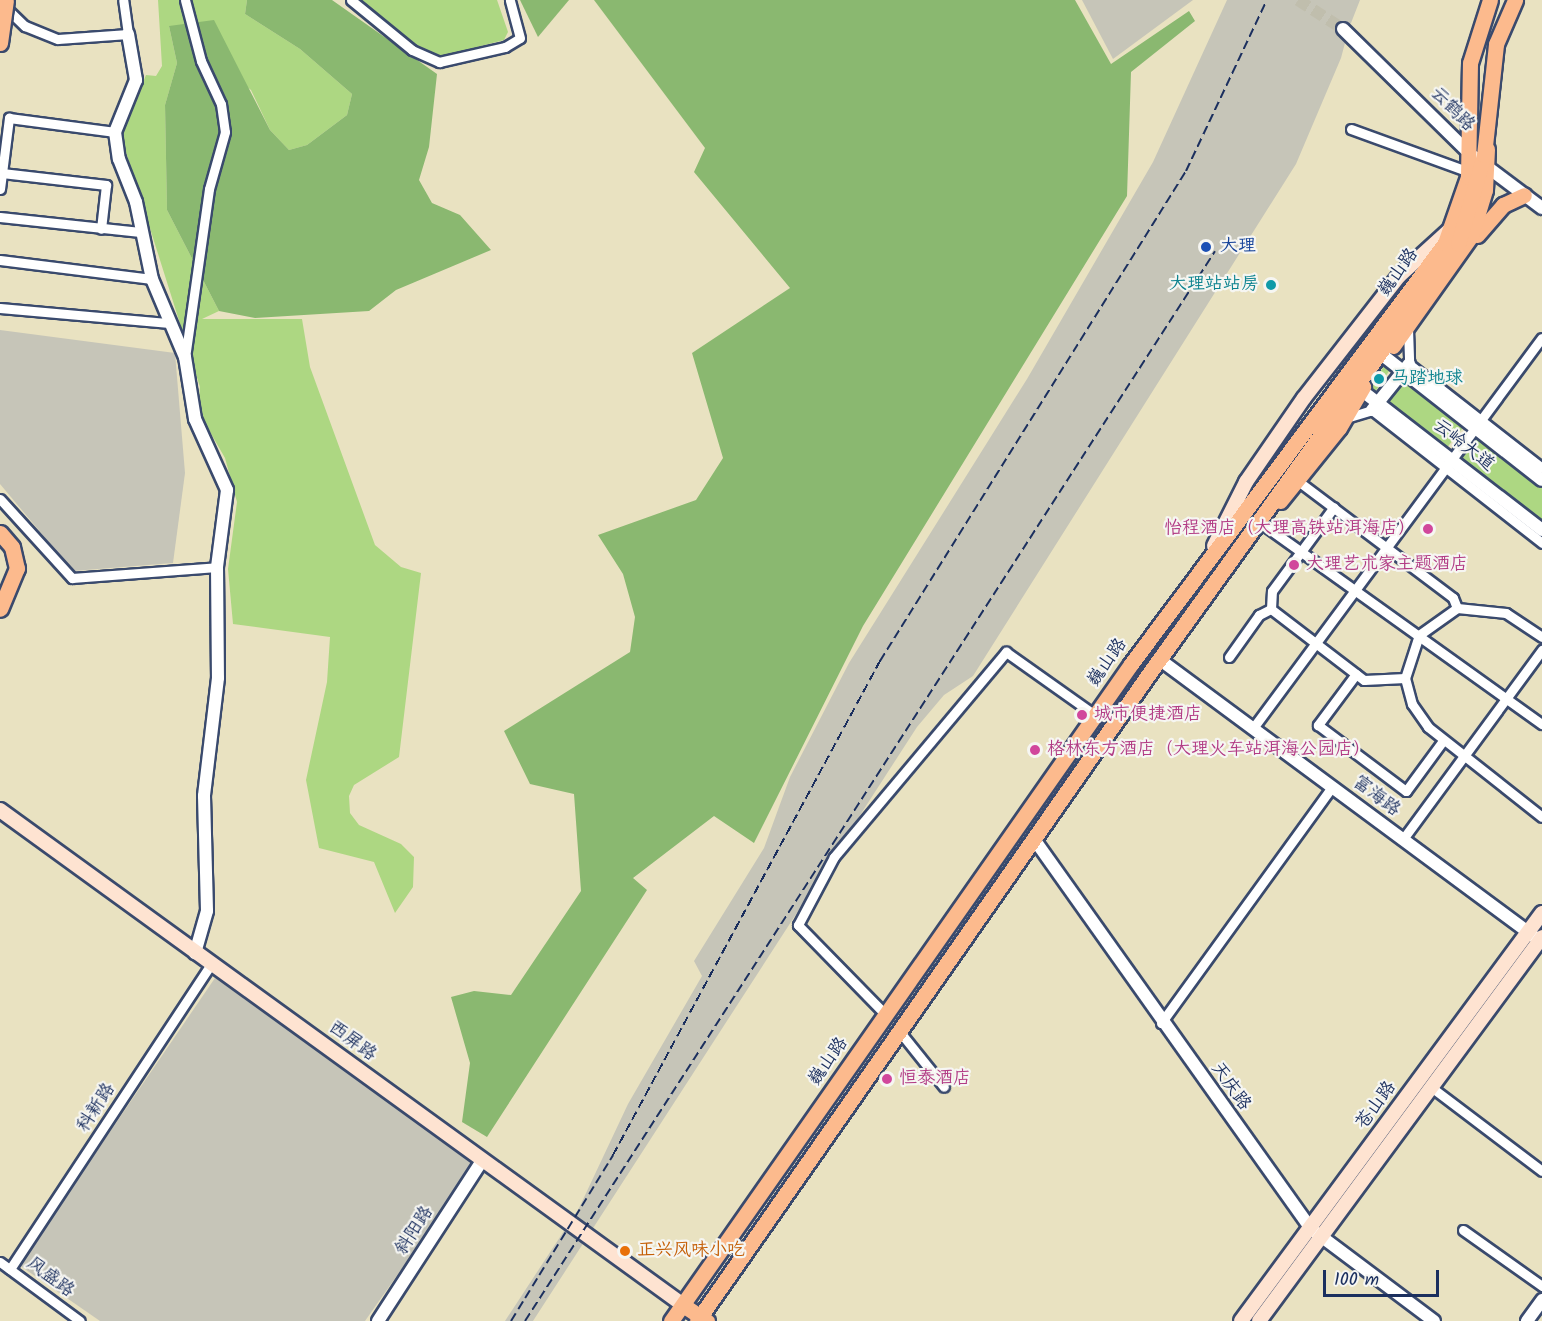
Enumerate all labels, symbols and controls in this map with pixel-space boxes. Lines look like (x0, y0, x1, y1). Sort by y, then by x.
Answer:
street label: 云鹤路 (1425, 83, 1479, 137)
place label: 大理 (1220, 236, 1256, 258)
marker: 大理 (1197, 238, 1215, 256)
street label: 巍山路 (1374, 245, 1424, 301)
place label: 大理站站房 (1169, 274, 1259, 296)
marker: 大理站站房 (1264, 278, 1278, 292)
place label: 马踏地球 (1391, 368, 1463, 390)
marker: 马踏地球 (1372, 372, 1386, 386)
street label: 云岭大道 (1428, 415, 1498, 477)
place label: 怡程酒店（大理高铁站洱海店） (1164, 518, 1416, 540)
marker: 怡程酒店（大理高铁站洱海店） (1421, 522, 1435, 536)
place label: 大理艺术家主题酒店 (1306, 554, 1468, 576)
marker: 大理艺术家主题酒店 (1287, 558, 1301, 572)
street label: 巍山路 (1084, 635, 1132, 691)
place label: 城市便捷酒店 (1094, 704, 1202, 726)
marker: 城市便捷酒店 (1075, 708, 1089, 722)
place label: 格林东方酒店（大理火车站洱海公园店） (1047, 739, 1371, 761)
marker: 格林东方酒店（大理火车站洱海公园店） (1028, 743, 1042, 757)
street label: 富海路 (1348, 772, 1404, 822)
street label: 西屏路 (324, 1017, 380, 1067)
street label: 巍山路 (805, 1034, 853, 1090)
street label: 天庆路 (1205, 1059, 1255, 1115)
place label: 恒泰酒店 (899, 1068, 971, 1090)
marker: 恒泰酒店 (880, 1072, 894, 1086)
street label: 苍山路 (1352, 1078, 1402, 1134)
street label: 科新路 (73, 1079, 121, 1137)
street label: 斜阳路 (391, 1202, 439, 1260)
place label: 正兴风味小吃 (637, 1240, 745, 1262)
marker: 正兴风味小吃 (618, 1244, 632, 1258)
street label: 风盛路 (22, 1253, 78, 1303)
scale bar (1326, 1258, 1442, 1296)
text: 100 m (1334, 1266, 1379, 1295)

